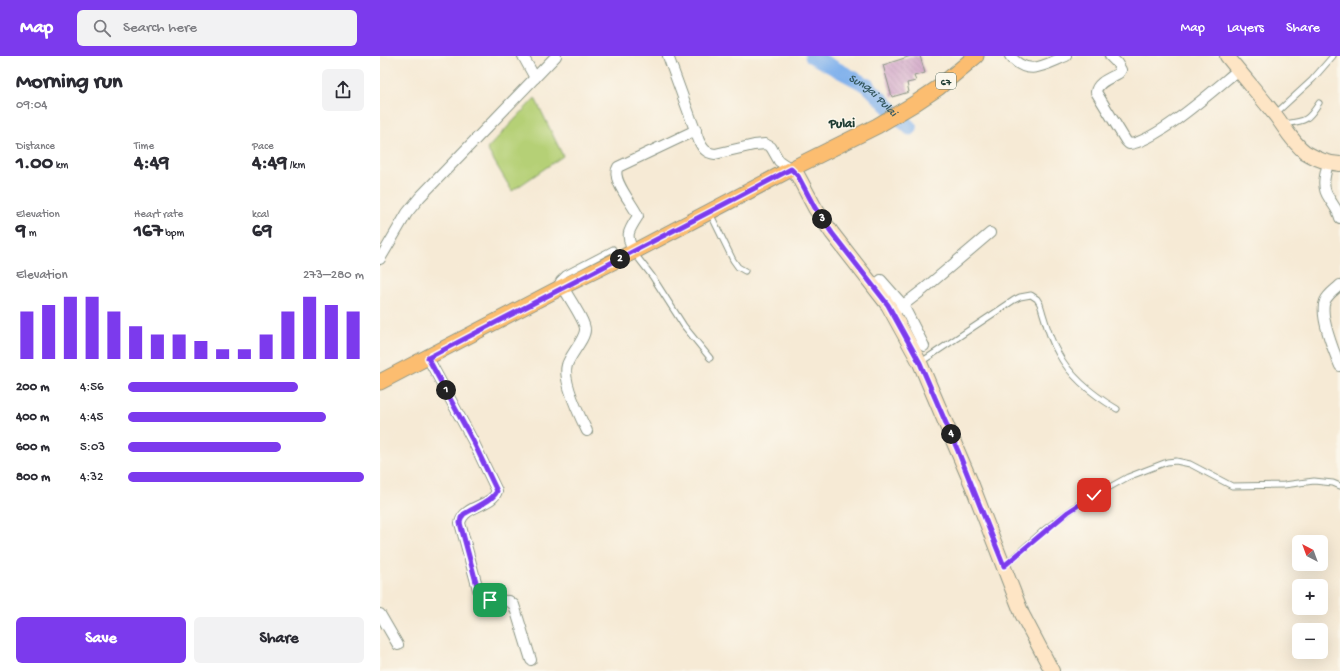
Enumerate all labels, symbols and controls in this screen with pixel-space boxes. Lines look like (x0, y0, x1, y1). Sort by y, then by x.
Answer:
search box (77, 10, 357, 46)
text: Map (20, 17, 53, 40)
icon: search (91, 17, 113, 39)
text: Search here (123, 19, 197, 37)
text: Map (1181, 20, 1205, 37)
text: Layers (1227, 20, 1264, 37)
text: Share (1286, 20, 1320, 37)
button: share (322, 69, 364, 111)
text: Morning run (16, 70, 122, 96)
water label: Sungai Pulai (846, 72, 900, 121)
road number: 67 (936, 73, 956, 89)
text: 09:04 (16, 98, 48, 113)
district label: Pulai (828, 117, 855, 132)
text: Distance (16, 141, 55, 153)
text: Time (134, 141, 154, 153)
text: Pace (252, 141, 274, 153)
text: 1.00 (16, 153, 53, 176)
text: 4:49 (134, 153, 169, 176)
text: 4:49 (252, 153, 287, 176)
text: km (53, 160, 68, 172)
text: /km (287, 160, 305, 172)
text: Elevation (16, 209, 60, 221)
text: Heart rate (134, 209, 183, 221)
text: kcal (252, 209, 269, 221)
pin: 3 (812, 209, 832, 229)
text: 3 (819, 213, 825, 225)
text: 9 (16, 221, 26, 244)
text: 167 (134, 221, 163, 244)
text: 69 (252, 221, 272, 244)
text: m (26, 228, 36, 240)
text: bpm (163, 228, 184, 240)
pin: 2 (610, 249, 630, 269)
text: 2 (617, 253, 623, 265)
text: Elevation (16, 268, 68, 283)
text: 273–280 m (303, 268, 364, 283)
text: 200 m (16, 380, 49, 395)
text: 4:56 (80, 380, 104, 395)
pin: 1 (436, 380, 456, 400)
text: 1 (444, 384, 448, 396)
text: 400 m (16, 410, 49, 425)
text: 4:45 (80, 410, 103, 425)
pin: 4 (941, 424, 961, 444)
text: 4 (948, 428, 954, 440)
text: 600 m (16, 440, 50, 455)
text: 5:03 (80, 440, 105, 455)
text: 800 m (16, 470, 50, 485)
text: 4:32 (80, 470, 103, 485)
pin (1077, 478, 1111, 512)
icon: check (1083, 484, 1105, 506)
north arrow (1292, 535, 1328, 571)
map controls (1292, 535, 1328, 659)
button: + (1292, 579, 1328, 615)
pin (473, 583, 507, 617)
icon: arrive (479, 589, 501, 611)
button: Save (16, 617, 186, 663)
button: Share (194, 617, 364, 663)
button: − (1292, 623, 1328, 659)

